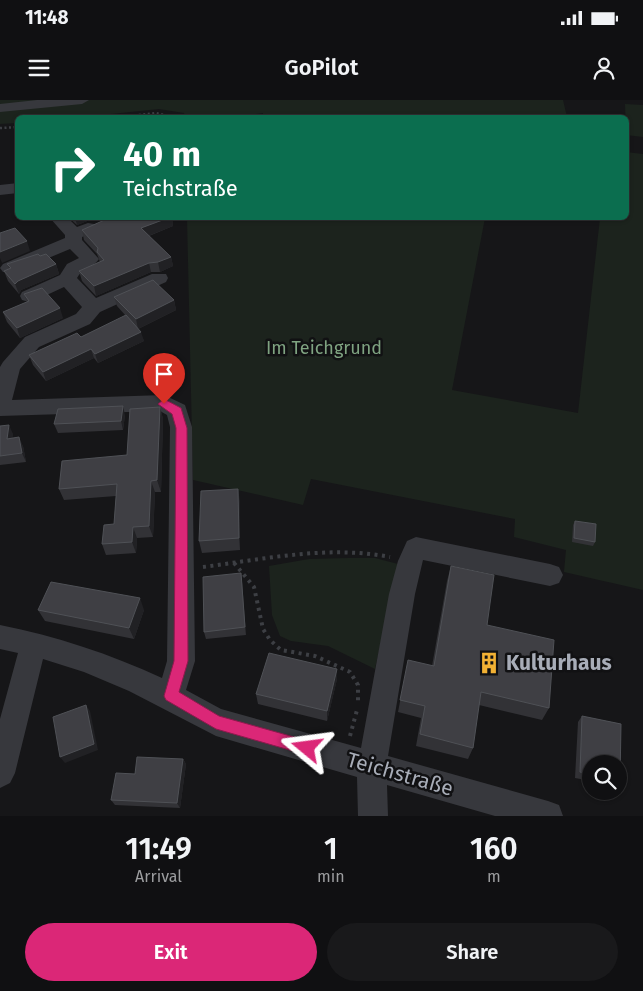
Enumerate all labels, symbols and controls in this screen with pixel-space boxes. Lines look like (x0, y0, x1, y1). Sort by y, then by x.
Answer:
text: 11:48 (25, 6, 69, 29)
icon: menu (25, 54, 53, 82)
text: GoPilot (285, 54, 358, 81)
icon: person (590, 54, 618, 82)
text: 40 m (123, 133, 201, 175)
icon: right (40, 135, 105, 200)
text: Teichstraße (123, 175, 238, 202)
park label: Im Teichgrund (266, 337, 382, 359)
pin (143, 353, 185, 404)
icon: arrive (150, 360, 178, 388)
building icon: Kulturhaus (476, 650, 502, 676)
place label: Kulturhaus (506, 650, 612, 676)
position arrow (280, 721, 332, 773)
street label: Teichstraße (344, 746, 456, 802)
map controls (582, 755, 627, 800)
button: search (582, 755, 627, 800)
text: 11:49 (125, 831, 192, 867)
text: 1 (324, 831, 338, 867)
text: 160 (470, 831, 518, 867)
text: Arrival (135, 867, 182, 886)
text: min (317, 867, 345, 886)
text: m (487, 867, 501, 886)
button: Exit (25, 923, 317, 981)
button: Share (327, 923, 618, 981)

